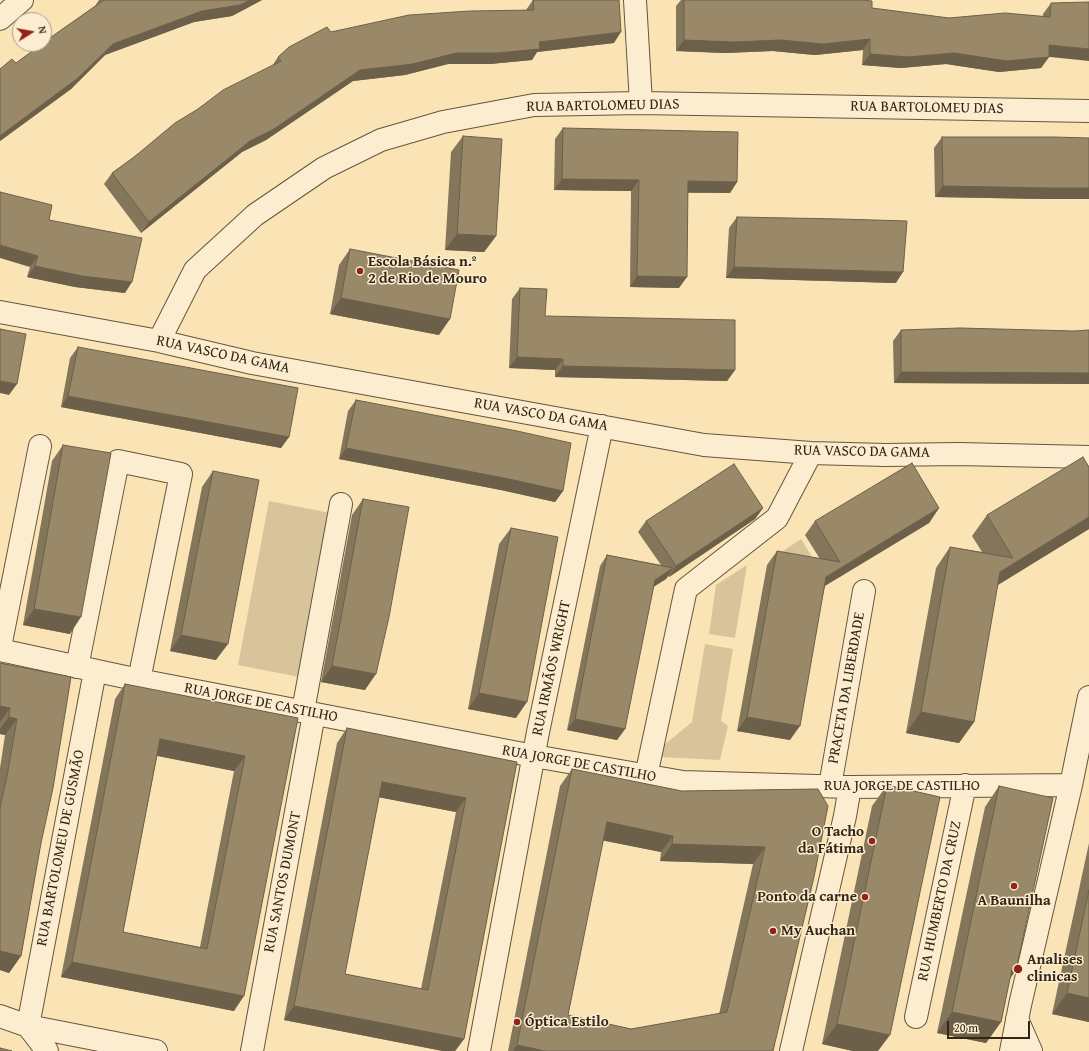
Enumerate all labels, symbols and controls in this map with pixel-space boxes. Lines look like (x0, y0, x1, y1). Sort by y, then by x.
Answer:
north arrow (12, 12, 52, 52)
text: N (34, 25, 51, 35)
street label: RUA BARTOLOMEU DIAS (526, 96, 680, 116)
street label: RUA BARTOLOMEU DIAS (850, 98, 1004, 118)
place label: Escola Básica n.º 2 de Rio de Mouro (368, 253, 487, 288)
marker: Escola Básica n.º 2 de Rio de Mouro (355, 266, 365, 276)
street label: RUA VASCO DA GAMA (155, 332, 291, 378)
street label: RUA VASCO DA GAMA (473, 394, 609, 436)
street label: RUA VASCO DA GAMA (794, 442, 930, 462)
street label: RUA IRMÃOS WRIGHT (529, 599, 575, 737)
street label: PRACETA DA LIBERDADE (825, 611, 869, 765)
street label: RUA JORGE DE CASTILHO (183, 679, 339, 727)
street label: RUA JORGE DE CASTILHO (501, 742, 657, 786)
street label: RUA BARTOLOMEU DE GUSMÃO (33, 748, 89, 948)
street label: RUA JORGE DE CASTILHO (824, 777, 980, 795)
street label: RUA SANTOS DUMONT (261, 810, 305, 954)
street label: RUA HUMBERTO DA CRUZ (914, 819, 966, 983)
place label: O Tacho da Fátima (798, 823, 864, 858)
marker: O Tacho da Fátima (867, 836, 877, 846)
marker: A Baunilha (1009, 881, 1019, 891)
place label: Ponto da carne (757, 888, 857, 906)
marker: Ponto da carne (860, 892, 870, 902)
place label: A Baunilha (977, 892, 1051, 910)
place label: My Auchan (781, 922, 855, 940)
marker: My Auchan (768, 926, 778, 936)
place label: Analises clinicas (1027, 951, 1083, 986)
marker: Analises clinicas (1012, 963, 1024, 975)
place label: Óptica Estilo (525, 1013, 609, 1031)
scale bar (949, 1013, 1032, 1039)
marker: Óptica Estilo (512, 1017, 522, 1027)
text: 20 m (954, 1019, 978, 1036)

